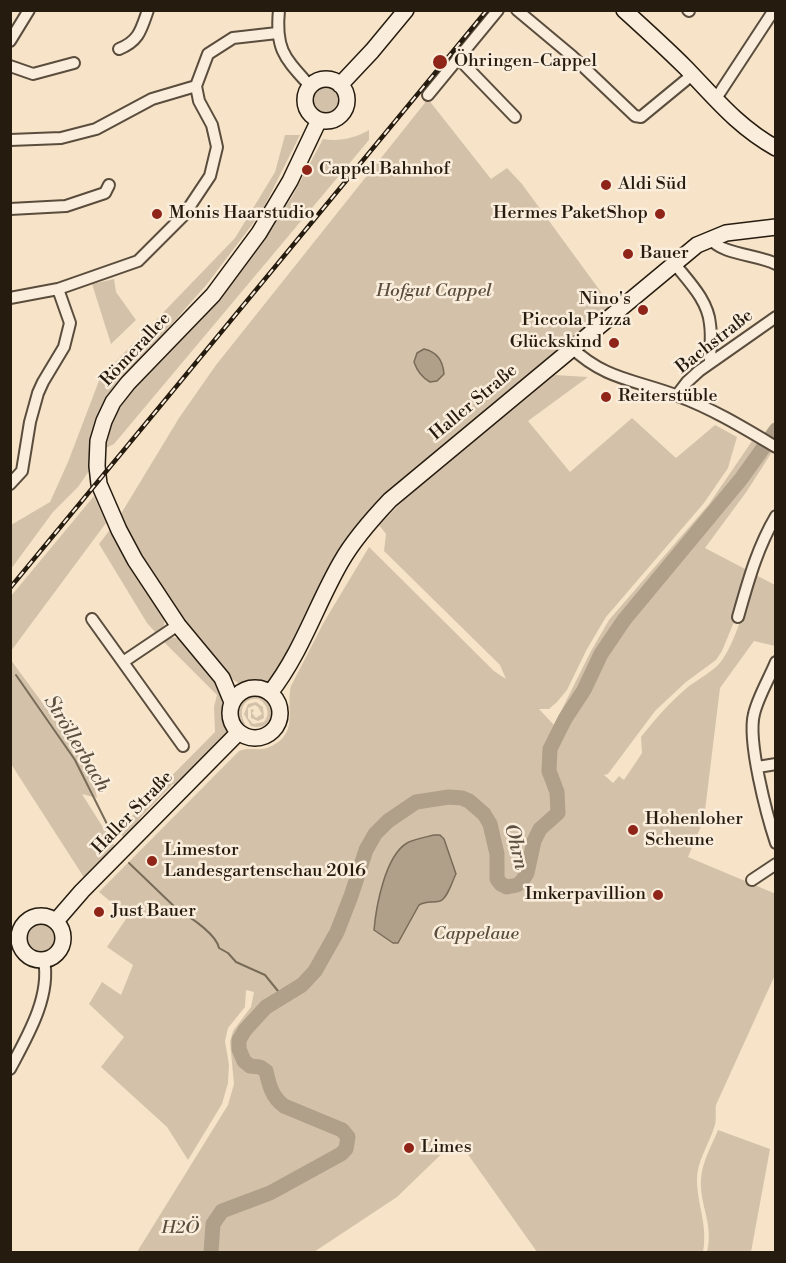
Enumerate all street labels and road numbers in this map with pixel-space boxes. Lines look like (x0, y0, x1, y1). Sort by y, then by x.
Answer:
street label: Bachstraße (672, 305, 758, 379)
street label: Römerallee (96, 309, 176, 391)
street label: Haller Straße (426, 360, 522, 446)
street label: Haller Straße (88, 767, 178, 859)

